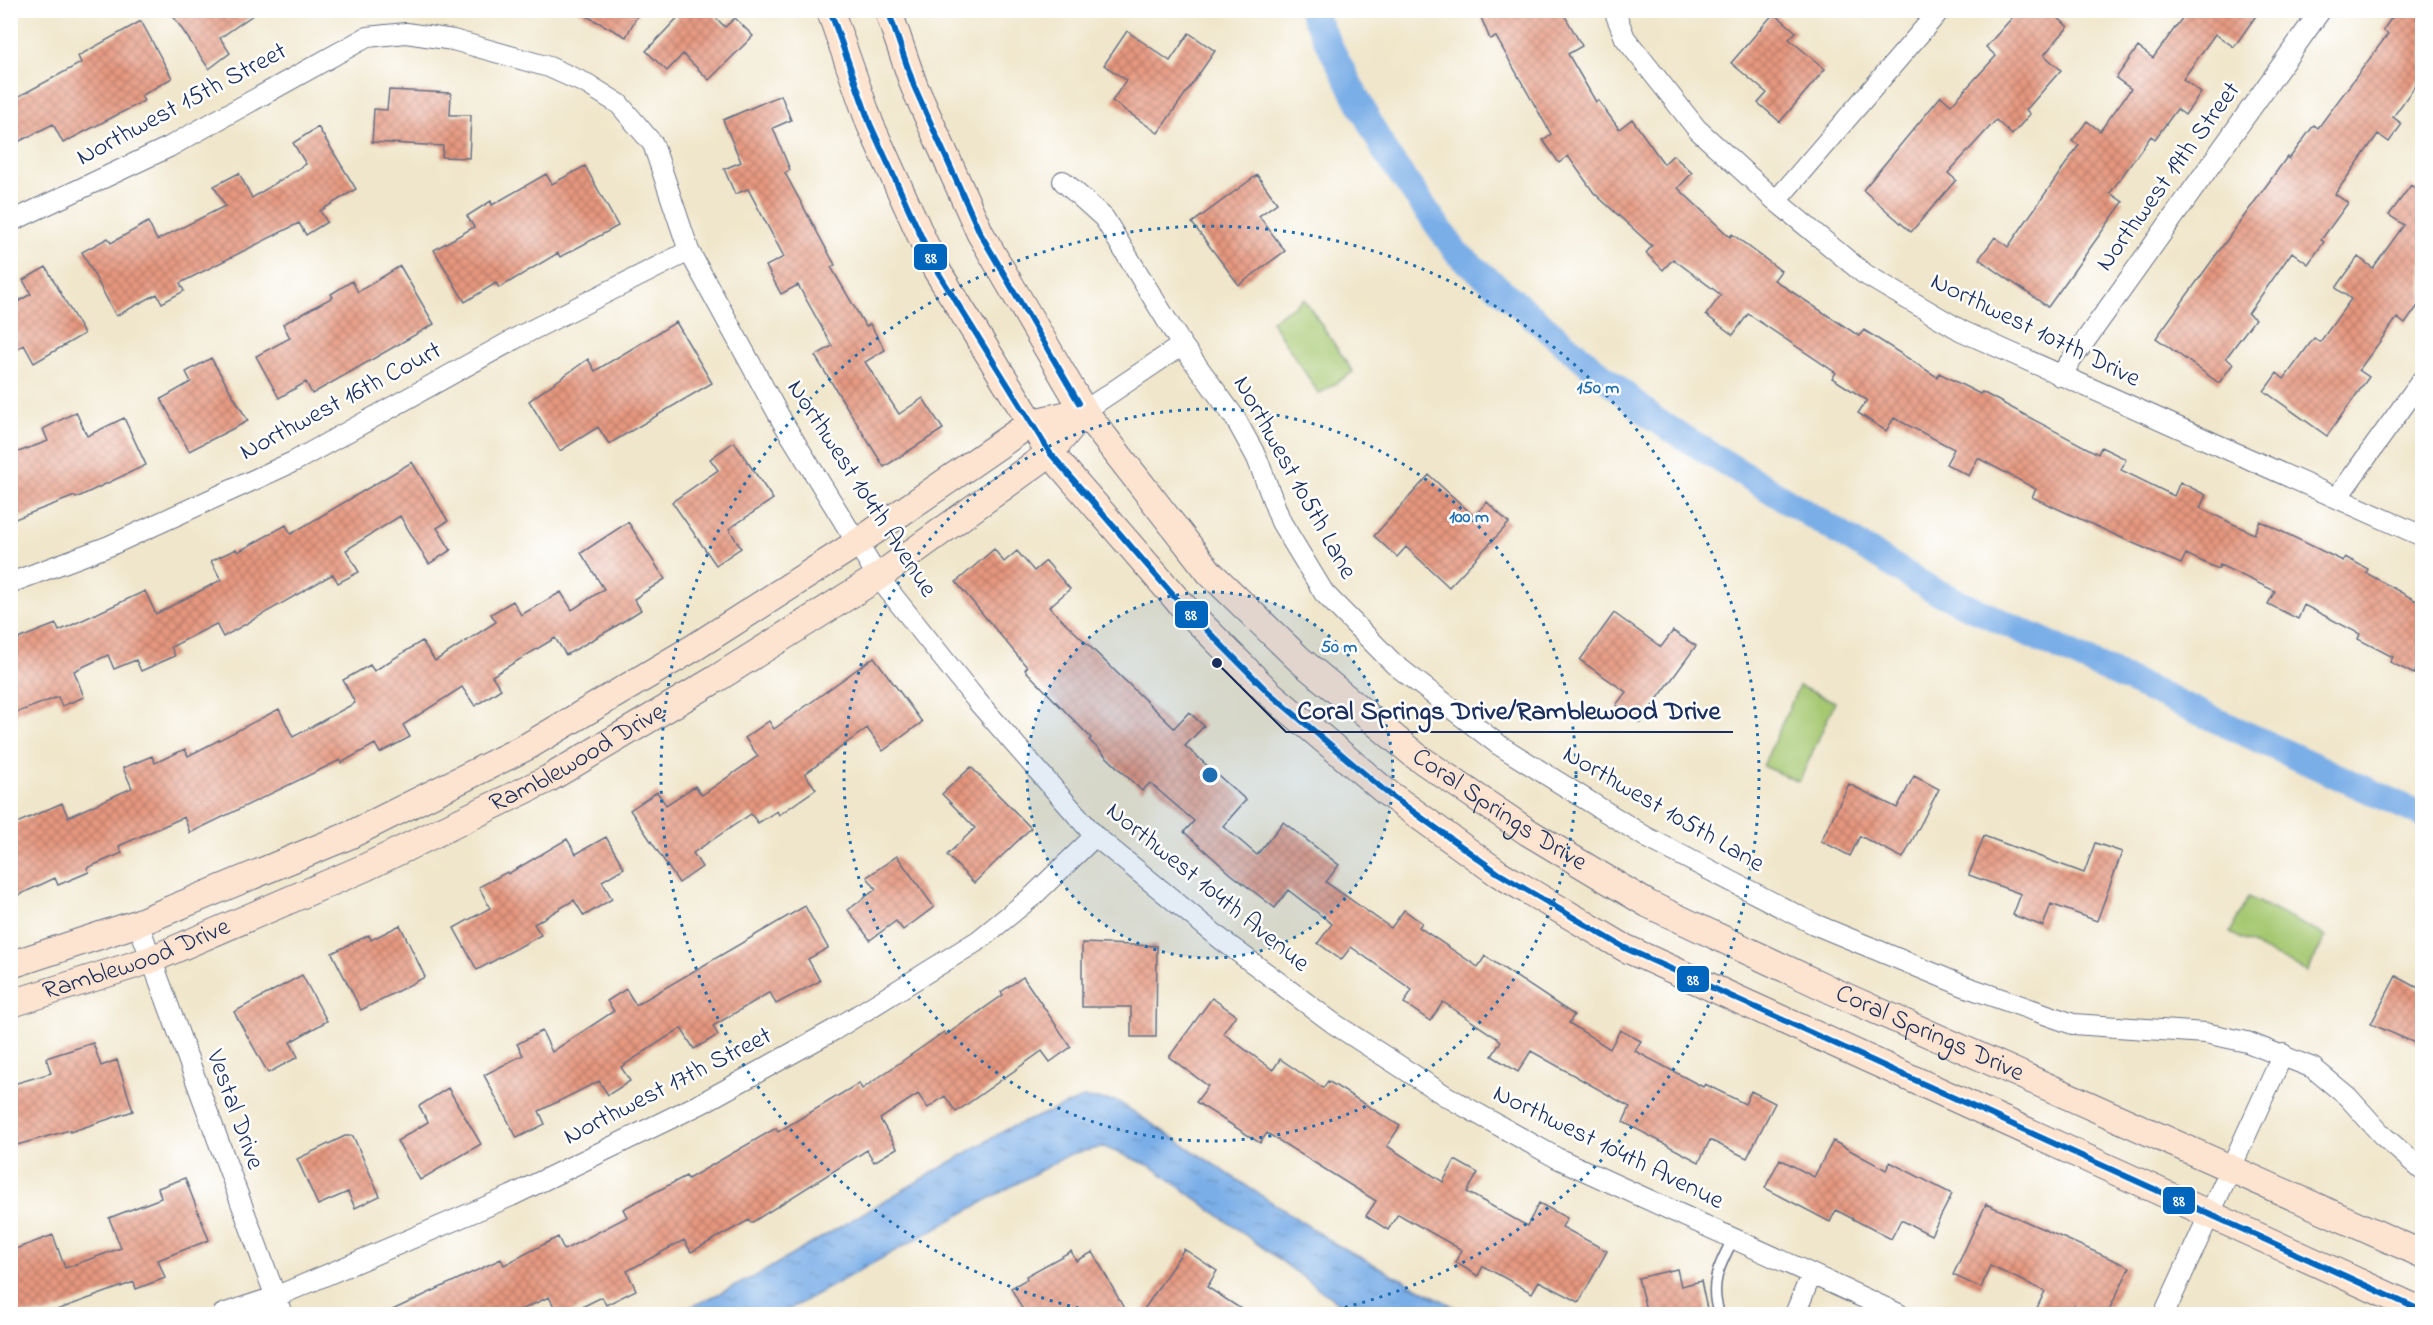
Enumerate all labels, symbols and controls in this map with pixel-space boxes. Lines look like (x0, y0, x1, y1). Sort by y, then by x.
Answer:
street label: Northwest 15th Street (70, 33, 294, 177)
street label: Northwest 19th Street (2087, 74, 2251, 280)
line badge: 88 (913, 243, 948, 271)
text: 88 (924, 247, 937, 271)
street label: Northwest 107th Drive (1924, 264, 2147, 399)
street label: Northwest 16th Court (233, 333, 449, 471)
street label: Northwest 105th Lane (1222, 369, 1366, 587)
street label: Northwest 104th Avenue (776, 373, 946, 606)
text: 150 m (1577, 376, 1619, 402)
text: 100 m (1449, 505, 1489, 531)
line badge: 88 (1174, 600, 1209, 629)
text: 88 (1184, 604, 1197, 628)
text: 50 m (1321, 635, 1357, 661)
callout: Coral Springs Drive/Ramblewood Drive (1286, 687, 1733, 732)
text: Coral Springs Drive/Ramblewood Drive (1297, 693, 1722, 733)
street label: Ramblewood Drive (483, 694, 673, 823)
street label: Northwest 105th Lane (1555, 737, 1771, 883)
street label: Coral Springs Drive (1404, 739, 1594, 882)
centre of rings (1200, 765, 1220, 785)
street label: Northwest 104th Avenue (1097, 794, 1318, 983)
street label: Ramblewood Drive (38, 909, 237, 1011)
line badge: 88 (1676, 965, 1710, 993)
text: 88 (1686, 969, 1699, 993)
street label: Coral Springs Drive (1829, 975, 2030, 1093)
street label: Northwest 17th Street (557, 1018, 779, 1156)
street label: Vestal Drive (194, 1044, 273, 1176)
street label: Northwest 104th Avenue (1486, 1075, 1730, 1221)
line badge: 88 (2162, 1186, 2196, 1215)
text: 88 (2172, 1190, 2185, 1214)

